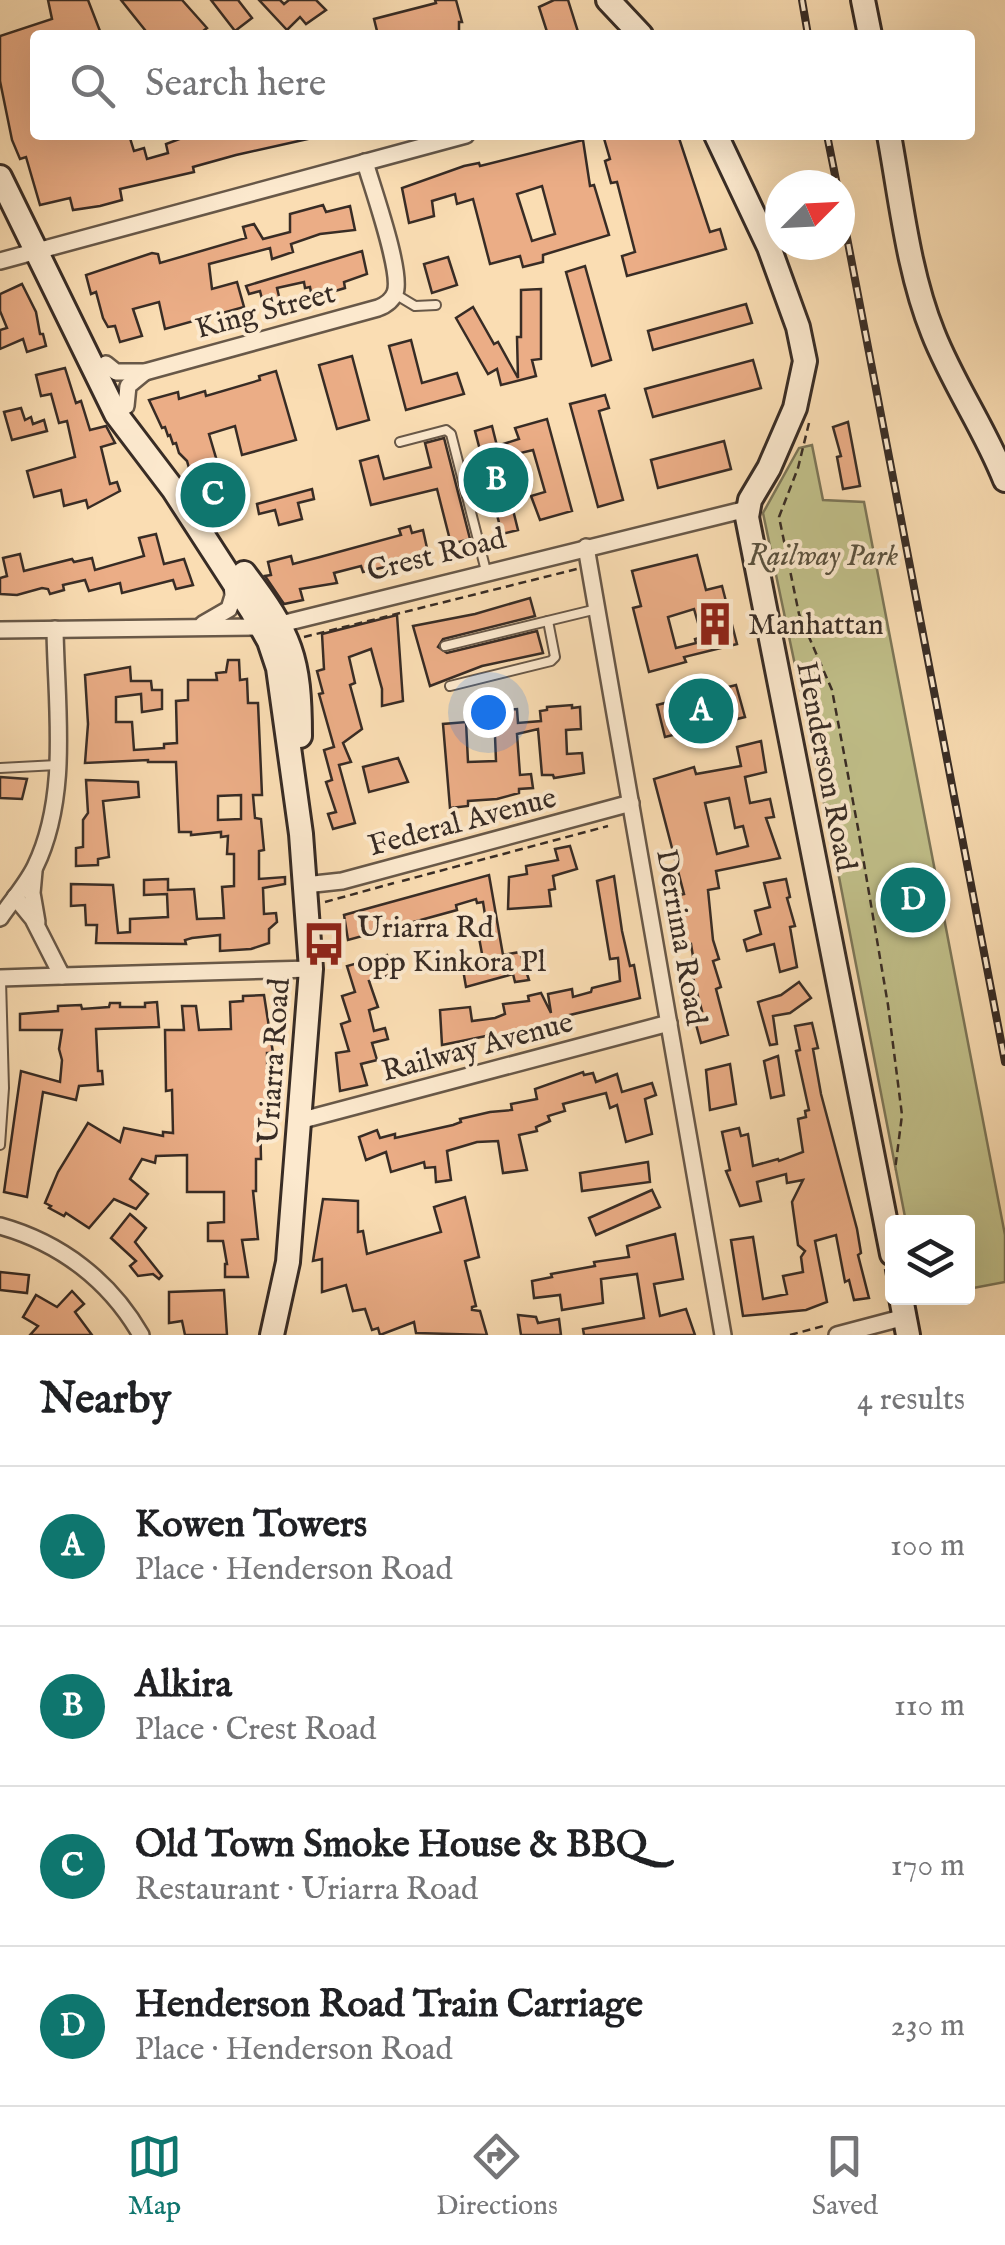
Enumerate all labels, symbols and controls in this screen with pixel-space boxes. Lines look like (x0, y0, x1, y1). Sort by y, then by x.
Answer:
search box (30, 30, 975, 140)
icon: search (65, 58, 120, 113)
text: Search here (145, 61, 326, 109)
north arrow (765, 170, 855, 260)
street label: King Street (192, 275, 340, 349)
pin: B (464, 442, 528, 518)
pin: C (180, 458, 246, 532)
street label: Crest Road (363, 520, 511, 591)
park label: Railway Park (748, 538, 898, 576)
building icon: Manhattan (691, 600, 739, 648)
place label: Manhattan (748, 607, 884, 645)
street label: Henderson Road (786, 658, 864, 875)
pin: A (668, 674, 734, 748)
your location (463, 687, 514, 738)
street label: Federal Avenue (364, 780, 561, 866)
street label: Derrima Road (646, 846, 714, 1029)
pin: D (880, 862, 946, 938)
place label: Uriarra Rd opp Kinkora Pl (357, 910, 547, 982)
bus stop icon: Uriarra Rd opp Kinkora Pl (300, 920, 348, 968)
street label: Uriarra Road (250, 976, 300, 1145)
street label: Railway Avenue (378, 1004, 577, 1092)
map controls (885, 1215, 975, 1305)
button: layers (885, 1215, 975, 1305)
text: Nearby (40, 1374, 171, 1427)
text: 4 results (857, 1380, 965, 1421)
text: Kowen Towers (135, 1502, 367, 1550)
text: A (62, 1526, 83, 1567)
text: 100 m (890, 1526, 965, 1567)
text: Place · Henderson Road (135, 1550, 453, 1591)
text: Alkira (135, 1662, 232, 1710)
text: B (62, 1686, 83, 1727)
text: 110 m (894, 1686, 965, 1727)
text: Place · Crest Road (135, 1710, 376, 1751)
text: Old Town Smoke House & BBQ (135, 1822, 647, 1870)
text: C (61, 1846, 84, 1887)
text: 170 m (891, 1846, 965, 1887)
text: Restaurant · Uriarra Road (135, 1870, 478, 1911)
text: Henderson Road Train Carriage (135, 1982, 643, 2030)
text: D (60, 2006, 85, 2047)
text: 230 m (891, 2006, 965, 2047)
text: Place · Henderson Road (135, 2030, 453, 2071)
tab: Map (127, 2129, 182, 2224)
tab: Directions (436, 2129, 558, 2224)
tab: Saved (812, 2129, 878, 2224)

